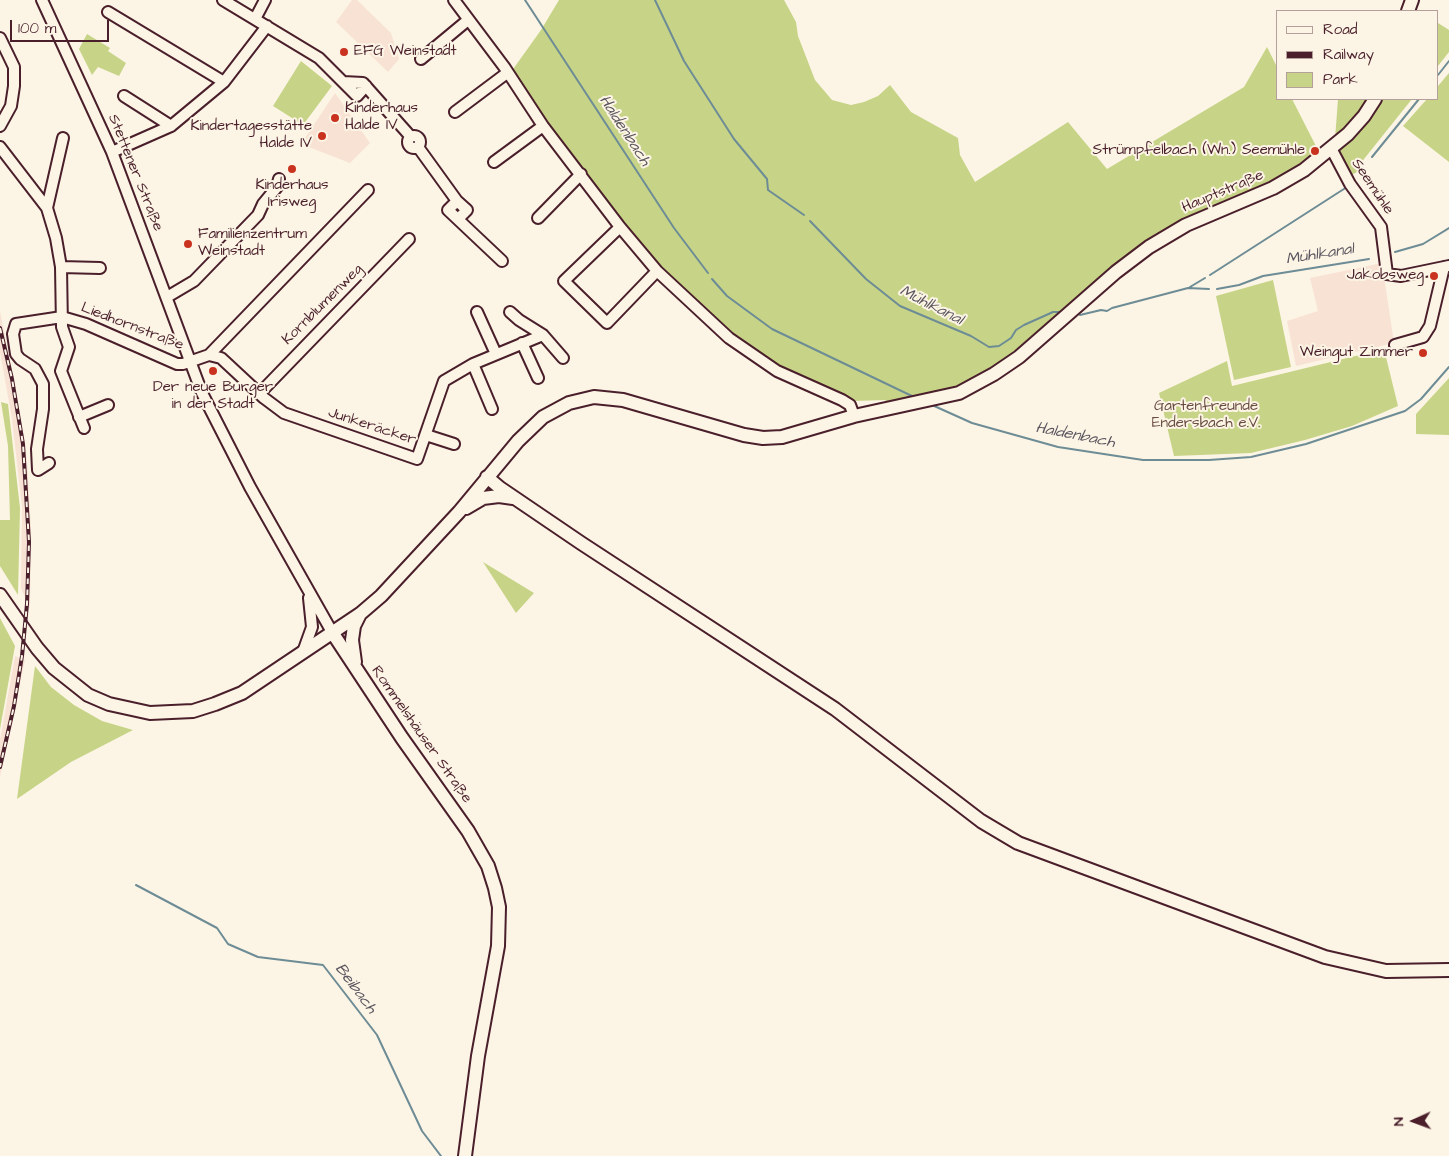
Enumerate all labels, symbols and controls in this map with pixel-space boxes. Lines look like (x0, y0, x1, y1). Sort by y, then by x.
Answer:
scale bar (12, 10, 111, 42)
legend (1276, 10, 1439, 100)
text: 100 m (18, 18, 57, 39)
text: Road (1323, 19, 1357, 40)
place label: EFG Weinstadt (354, 43, 457, 61)
text: Railway (1323, 44, 1374, 65)
marker: EFG Weinstadt (338, 46, 350, 58)
text: Park (1323, 69, 1358, 90)
water label: Haldenbach (594, 92, 654, 170)
place label: Kinderhaus Halde IV (345, 100, 418, 135)
street label: Stettener Straße (103, 112, 167, 234)
marker: Kinderhaus Halde IV (329, 112, 341, 124)
place label: Kindertagesstätte Halde IV (191, 118, 312, 153)
marker: Kindertagesstätte Halde IV (316, 130, 328, 142)
place label: Strümpfelbach (Wn.) Seemühle (1092, 142, 1305, 160)
marker: Strümpfelbach (Wn.) Seemühle (1309, 145, 1321, 157)
street label: Seemühle (1347, 156, 1397, 218)
marker: Kinderhaus Irisweg (286, 163, 298, 175)
street label: Hauptstraße (1179, 167, 1267, 217)
place label: Kinderhaus Irisweg (255, 177, 329, 212)
place label: Familienzentrum Weinstadt (198, 226, 307, 261)
marker: Familienzentrum Weinstadt (182, 238, 194, 250)
water label: Mühlkanal (1285, 240, 1355, 270)
street label: Kornblumenweg (279, 261, 367, 349)
place label: Jakobsweg (1347, 267, 1424, 285)
marker: Jakobsweg (1428, 270, 1440, 282)
water label: Mühlkanal (896, 282, 966, 330)
street label: Liedhornstraße (78, 299, 186, 355)
place label: Weingut Zimmer (1300, 344, 1413, 362)
marker: Weingut Zimmer (1417, 347, 1429, 359)
marker: Der neue Burger in der Stadt (207, 365, 219, 377)
place label: Der neue Burger in der Stadt (153, 379, 273, 414)
park label: Gartenfreunde Endersbach e.V. (1152, 398, 1260, 433)
street label: Junkeräcker (326, 404, 418, 450)
water label: Haldenbach (1034, 419, 1116, 453)
street label: Rommelshäuser Straße (367, 663, 475, 807)
water label: Beibach (330, 960, 380, 1018)
north arrow (1389, 1096, 1439, 1146)
text: N (1389, 1117, 1409, 1126)

